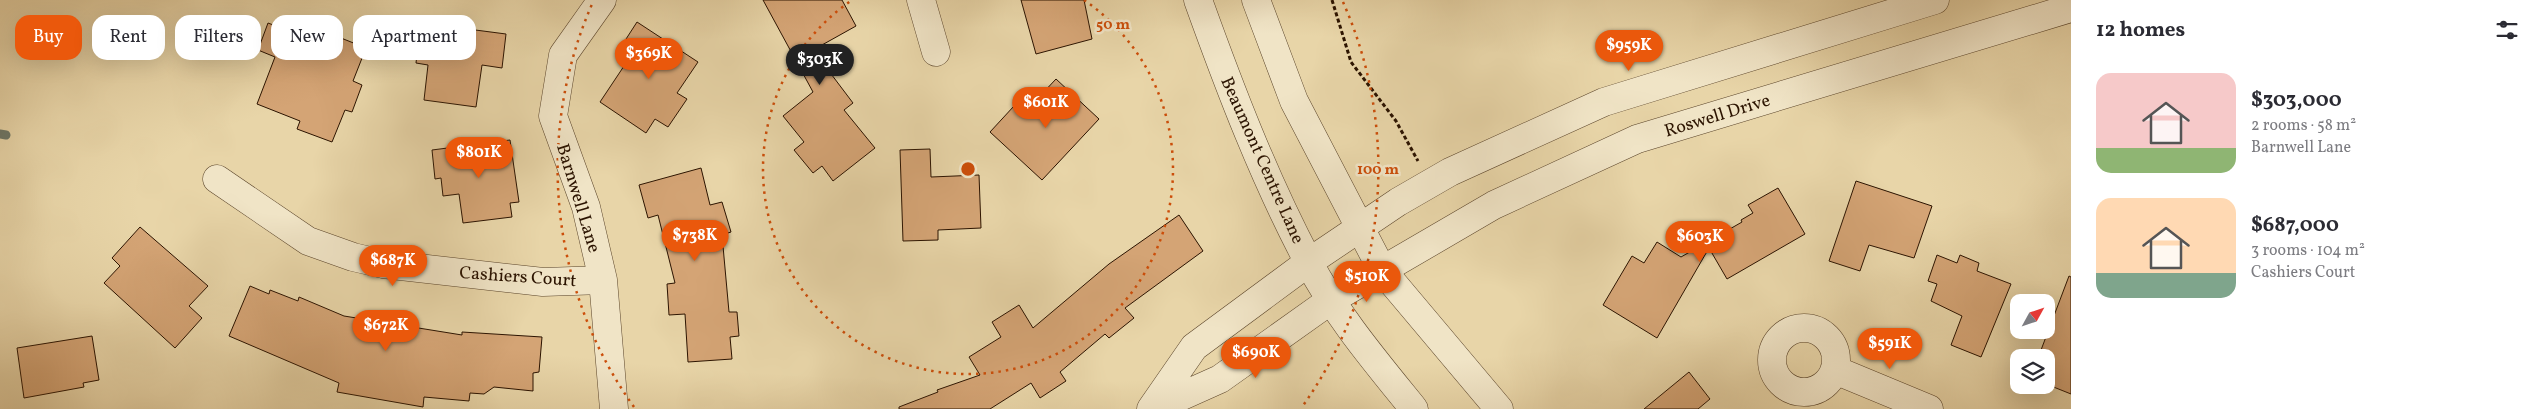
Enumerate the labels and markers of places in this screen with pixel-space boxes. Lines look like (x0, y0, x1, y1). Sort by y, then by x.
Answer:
pin: $959K (1594, 30, 1664, 72)
pin: $369K (614, 38, 684, 80)
pin: $303K (785, 44, 855, 86)
pin: $601K (1011, 86, 1081, 129)
pin: $801K (444, 136, 514, 179)
centre of rings (959, 160, 977, 178)
pin: $738K (660, 220, 730, 262)
pin: $603K (1665, 220, 1735, 263)
pin: $687K (358, 244, 428, 287)
pin: $510K (1332, 260, 1402, 303)
pin: $672K (351, 310, 421, 352)
pin: $591K (1855, 328, 1925, 370)
pin: $690K (1221, 336, 1291, 379)

